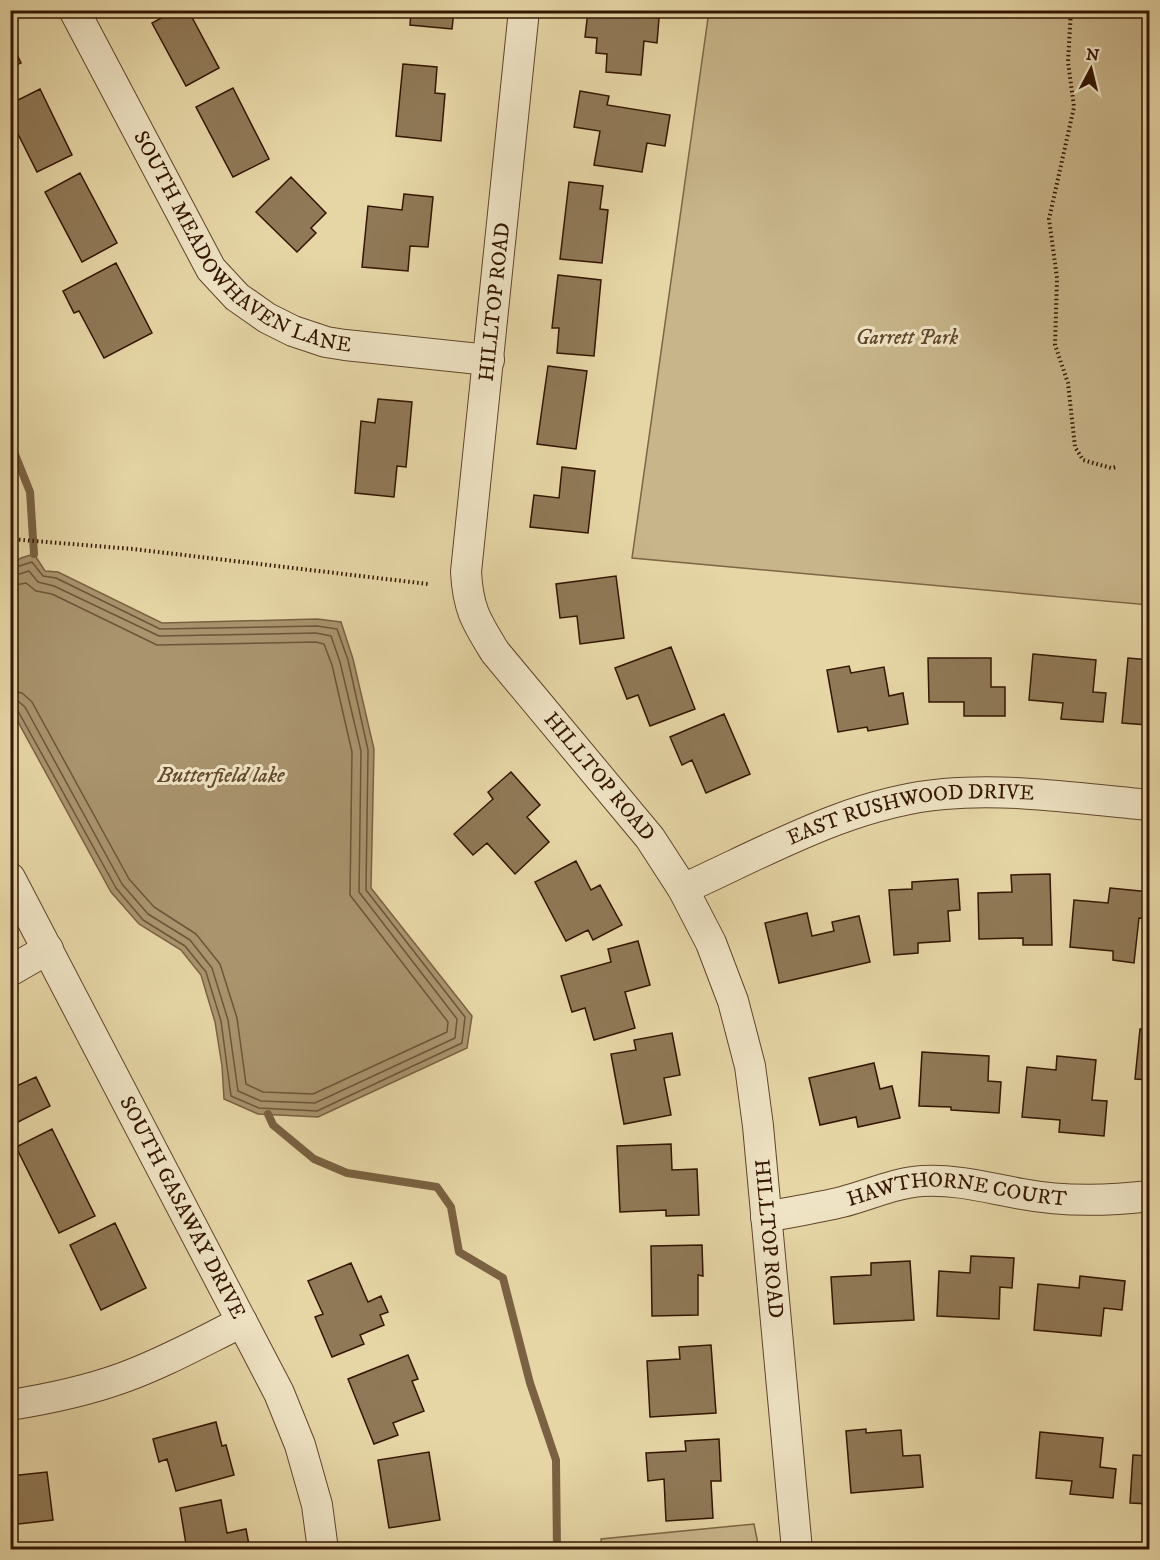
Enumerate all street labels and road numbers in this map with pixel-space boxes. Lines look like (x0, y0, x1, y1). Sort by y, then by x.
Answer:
street label: SOUTH MEADOWHAVEN LANE (127, 127, 353, 359)
street label: HILLTOP ROAD (474, 221, 516, 383)
street label: HILLTOP ROAD (538, 707, 660, 847)
street label: EAST RUSHWOOD DRIVE (783, 779, 1035, 852)
street label: SOUTH GASAWAY DRIVE (113, 1092, 251, 1324)
street label: HILLTOP ROAD (748, 1158, 789, 1319)
street label: HAWTHORNE COURT (844, 1167, 1068, 1213)

